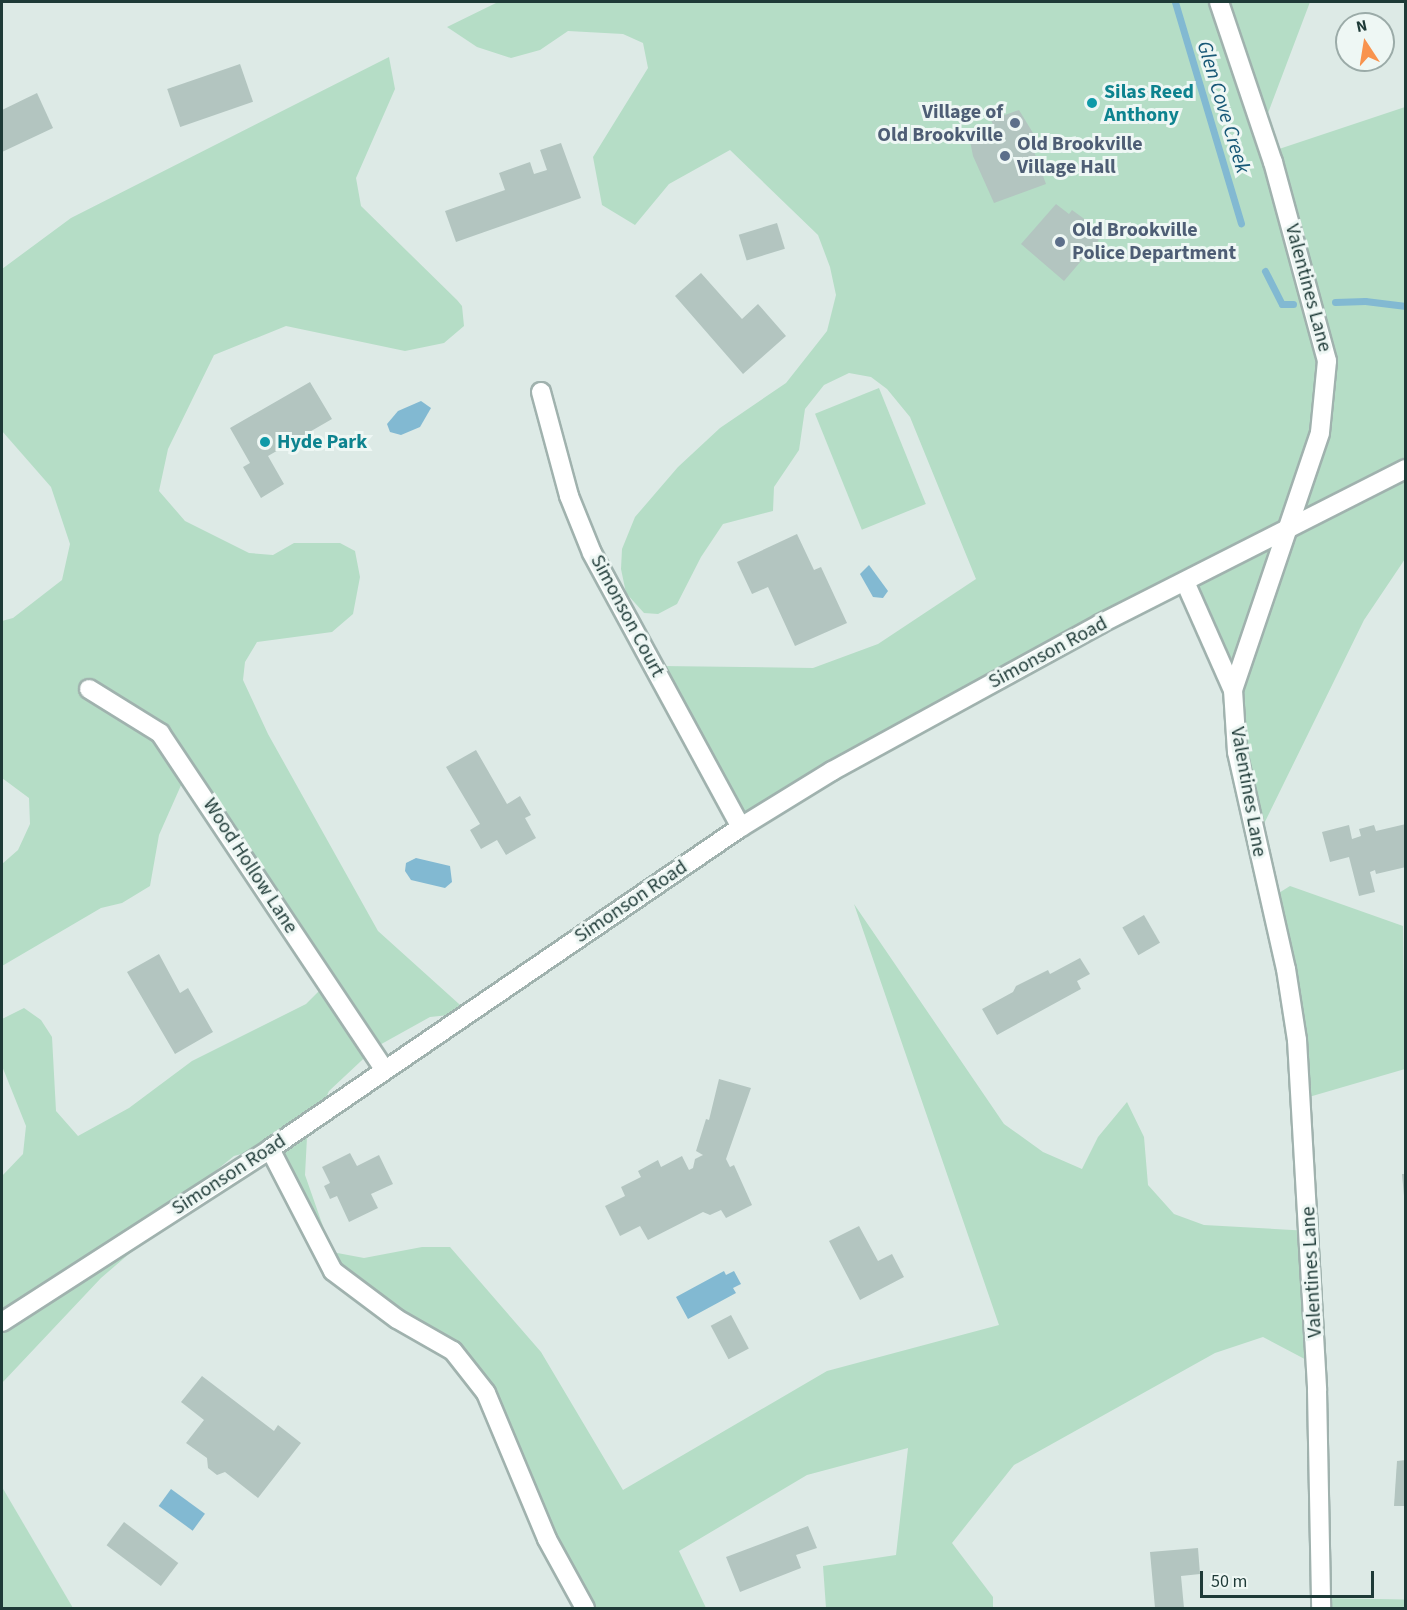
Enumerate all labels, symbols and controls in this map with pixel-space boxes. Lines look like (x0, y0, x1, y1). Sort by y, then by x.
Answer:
north arrow (1335, 12, 1395, 72)
text: N (1354, 14, 1369, 38)
water label: Glen Cove Creek (1192, 38, 1256, 176)
place label: Silas Reed Anthony (1104, 80, 1194, 127)
marker: Silas Reed Anthony (1085, 96, 1099, 110)
place label: Village of Old Brookville (877, 100, 1003, 147)
marker: Village of Old Brookville (1008, 116, 1022, 130)
place label: Old Brookville Village Hall (1017, 132, 1143, 179)
marker: Old Brookville Village Hall (998, 149, 1012, 163)
place label: Old Brookville Police Department (1072, 219, 1236, 266)
street label: Valentines Lane (1279, 221, 1337, 355)
marker: Old Brookville Police Department (1053, 235, 1067, 249)
place label: Hyde Park (277, 430, 367, 454)
marker: Hyde Park (258, 435, 272, 449)
street label: Simonson Court (585, 551, 669, 681)
street label: Simonson Road (985, 612, 1111, 694)
street label: Valentines Lane (1225, 725, 1271, 859)
street label: Wood Hollow Lane (197, 794, 303, 938)
street label: Simonson Road (570, 855, 692, 949)
street label: Simonson Road (168, 1129, 290, 1221)
street label: Valentines Lane (1297, 1206, 1327, 1338)
scale bar (1203, 1559, 1377, 1597)
text: 50 m (1211, 1569, 1247, 1594)

